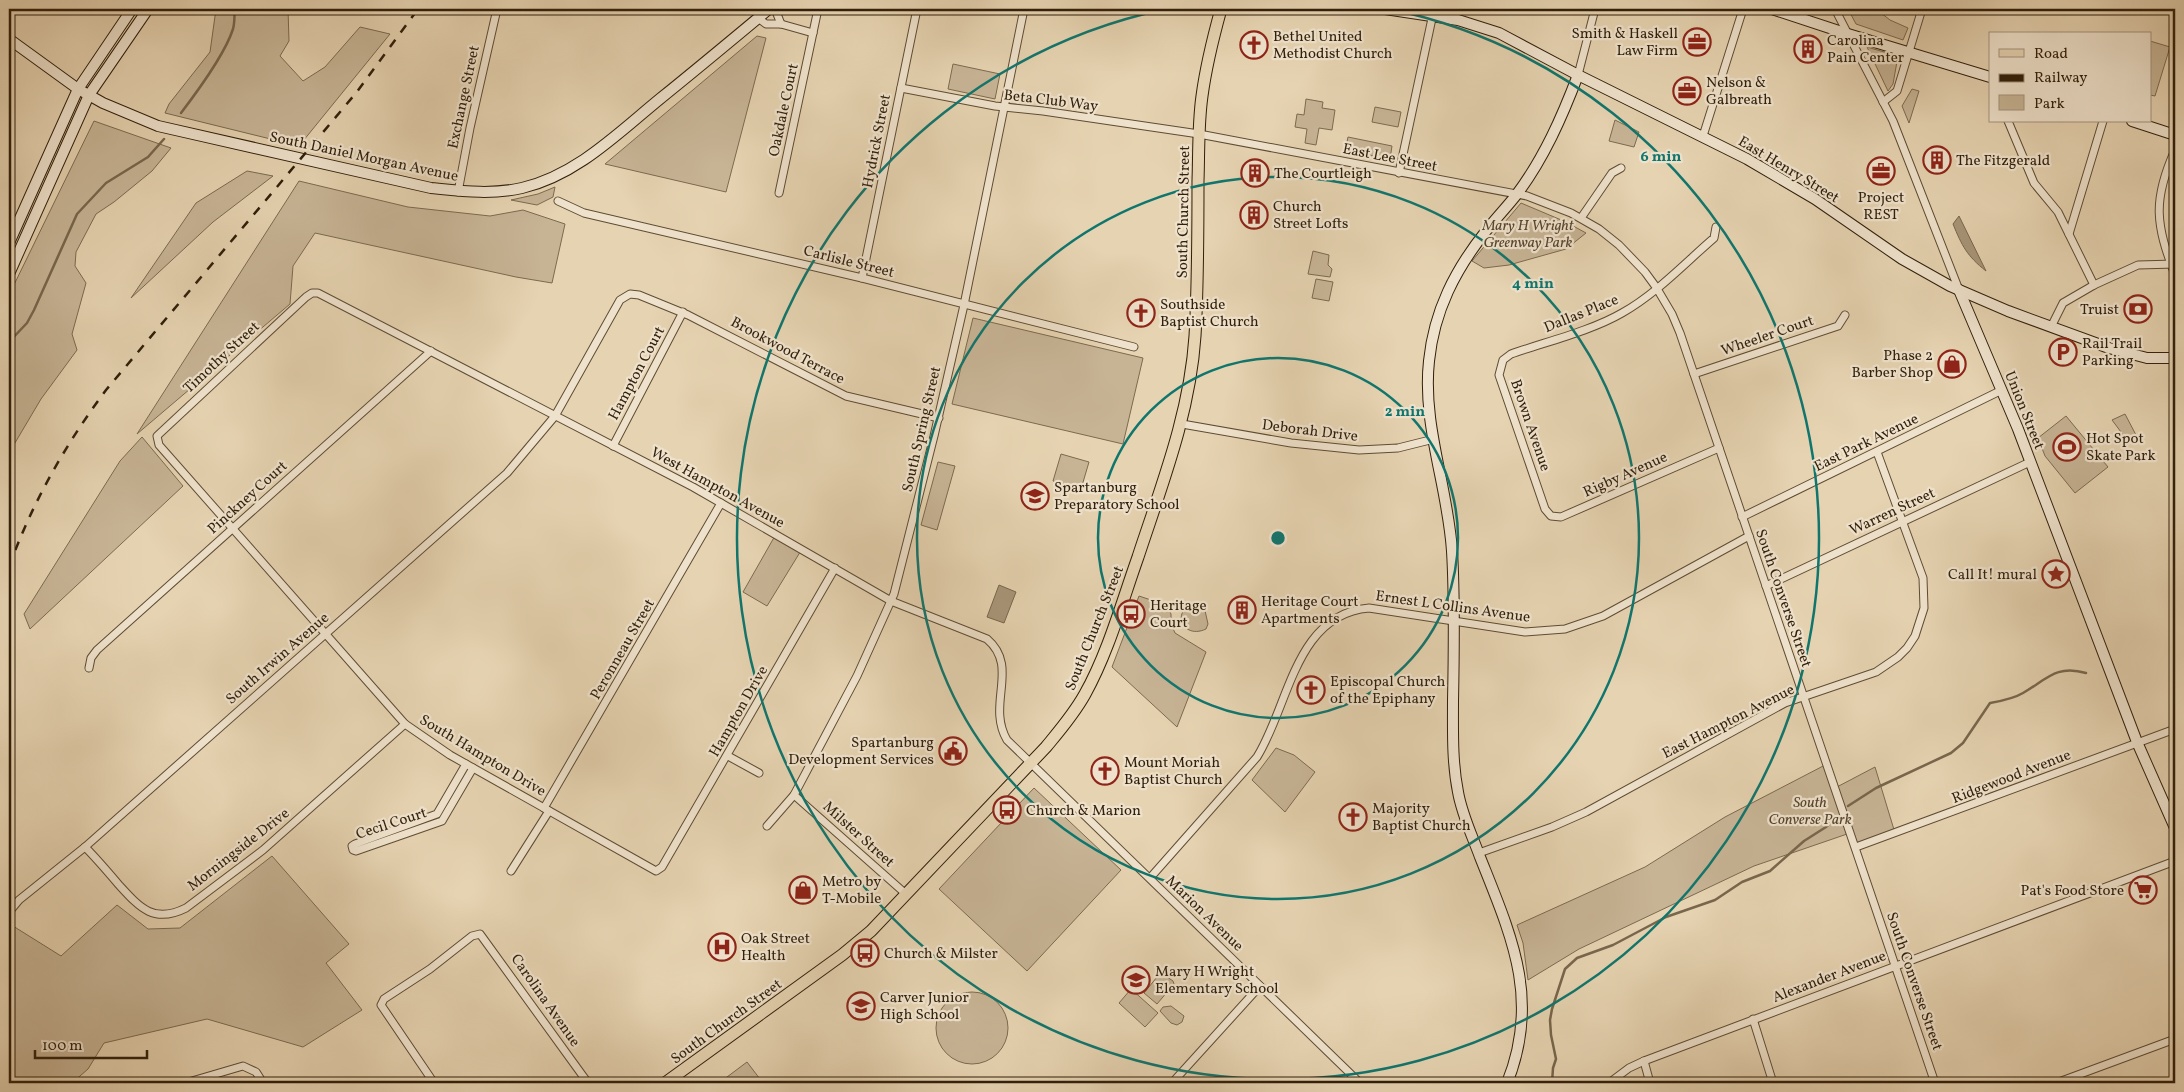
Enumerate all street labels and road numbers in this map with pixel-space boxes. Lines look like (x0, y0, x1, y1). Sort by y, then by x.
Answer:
street label: Exchange Street (443, 44, 486, 151)
street label: Oakdale Court (764, 62, 805, 159)
street label: Beta Club Way (1002, 85, 1099, 118)
street label: Hydrick Street (858, 92, 897, 190)
street label: South Daniel Morgan Avenue (267, 127, 460, 188)
street label: East Henry Street (1734, 132, 1843, 209)
street label: East Lee Street (1341, 139, 1439, 178)
street label: South Church Street (1173, 145, 1196, 279)
street label: Carlisle Street (801, 241, 896, 284)
street label: Dallas Place (1541, 290, 1622, 339)
street label: Wheeler Court (1718, 311, 1817, 362)
street label: Brookwood Terrace (726, 312, 848, 390)
street label: Timothy Street (179, 317, 265, 399)
street label: Hampton Court (604, 323, 671, 424)
street label: South Spring Street (898, 364, 947, 494)
street label: Union Street (1998, 368, 2049, 453)
street label: Brown Avenue (1504, 377, 1555, 474)
street label: East Park Avenue (1811, 409, 1922, 478)
street label: Deborah Drive (1261, 415, 1359, 448)
street label: West Hampton Avenue (646, 443, 788, 534)
street label: Rigby Avenue (1580, 447, 1671, 503)
street label: Pinckney Court (203, 456, 293, 540)
street label: Warren Street (1846, 483, 1939, 541)
street label: South Converse Street (1749, 526, 1816, 670)
street label: South Church Street (1061, 563, 1130, 694)
street label: Ernest L Collins Avenue (1374, 586, 1532, 629)
street label: Peronneau Street (586, 596, 661, 704)
street label: South Irwin Avenue (222, 608, 334, 710)
street label: Hampton Drive (705, 662, 774, 761)
street label: East Hampton Avenue (1659, 680, 1798, 765)
street label: South Hampton Drive (415, 710, 549, 802)
street label: Ridgewood Avenue (1949, 745, 2074, 810)
street label: Milster Street (817, 797, 899, 873)
street label: Cecil Court (353, 803, 430, 846)
street label: Morningside Drive (184, 804, 294, 897)
street label: Marion Avenue (1160, 871, 1248, 957)
street label: South Converse Street (1880, 909, 1947, 1053)
street label: Alexander Avenue (1770, 946, 1889, 1009)
street label: Carolina Avenue (505, 950, 585, 1051)
street label: South Church Street (667, 975, 787, 1070)

